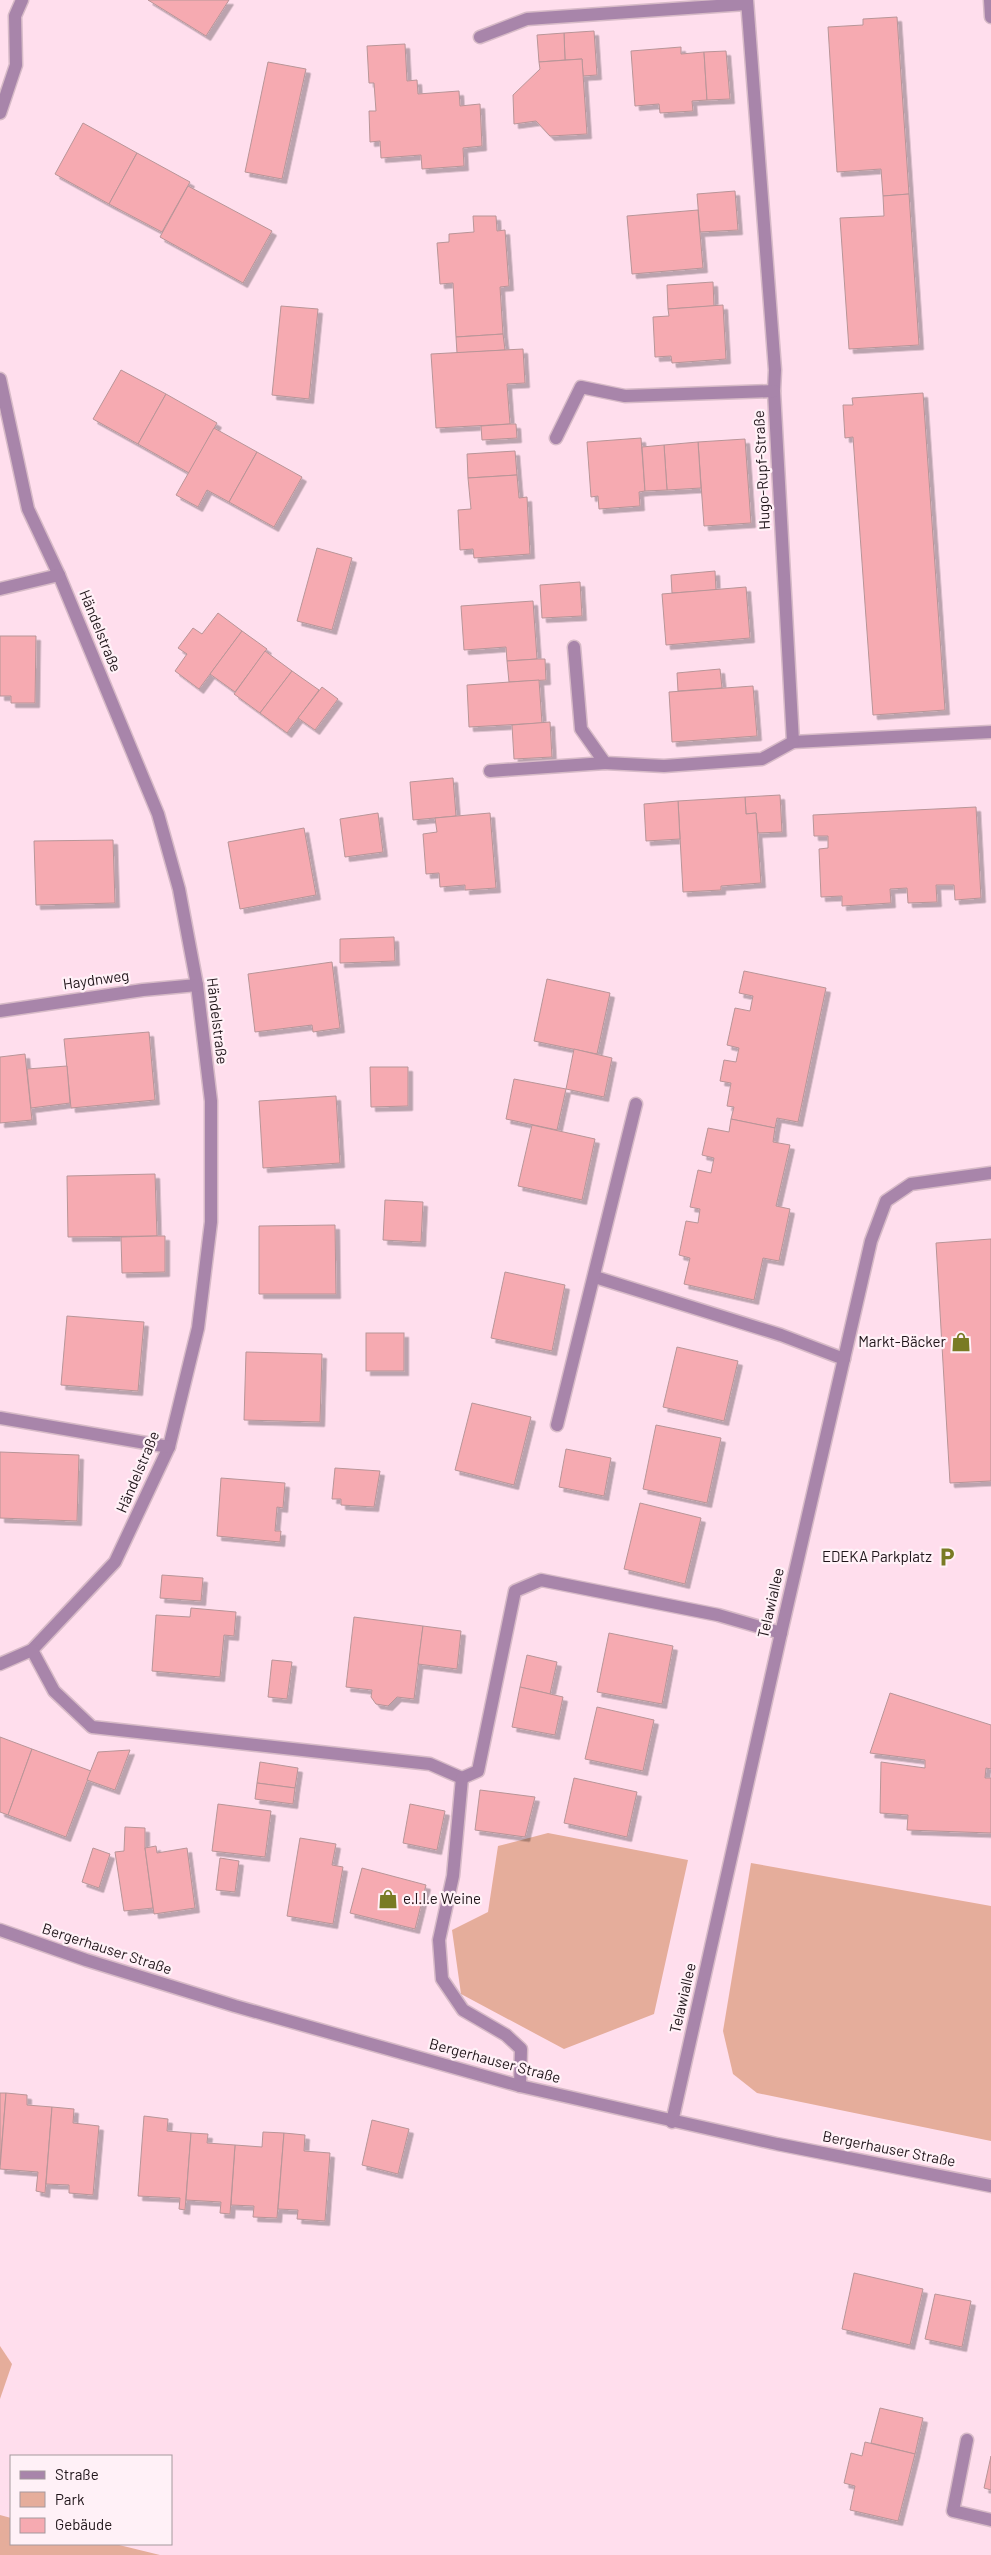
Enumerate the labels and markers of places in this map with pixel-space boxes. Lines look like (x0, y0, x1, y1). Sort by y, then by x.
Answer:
shop icon: Markt-Bäcker (950, 1331, 972, 1353)
place label: Markt-Bäcker (858, 1332, 947, 1350)
parking icon: EDEKA Parkplatz (936, 1546, 958, 1568)
place label: EDEKA Parkplatz (822, 1547, 932, 1565)
shop icon: e.l.l.e Weine (377, 1888, 399, 1910)
place label: e.l.l.e Weine (403, 1889, 481, 1907)

